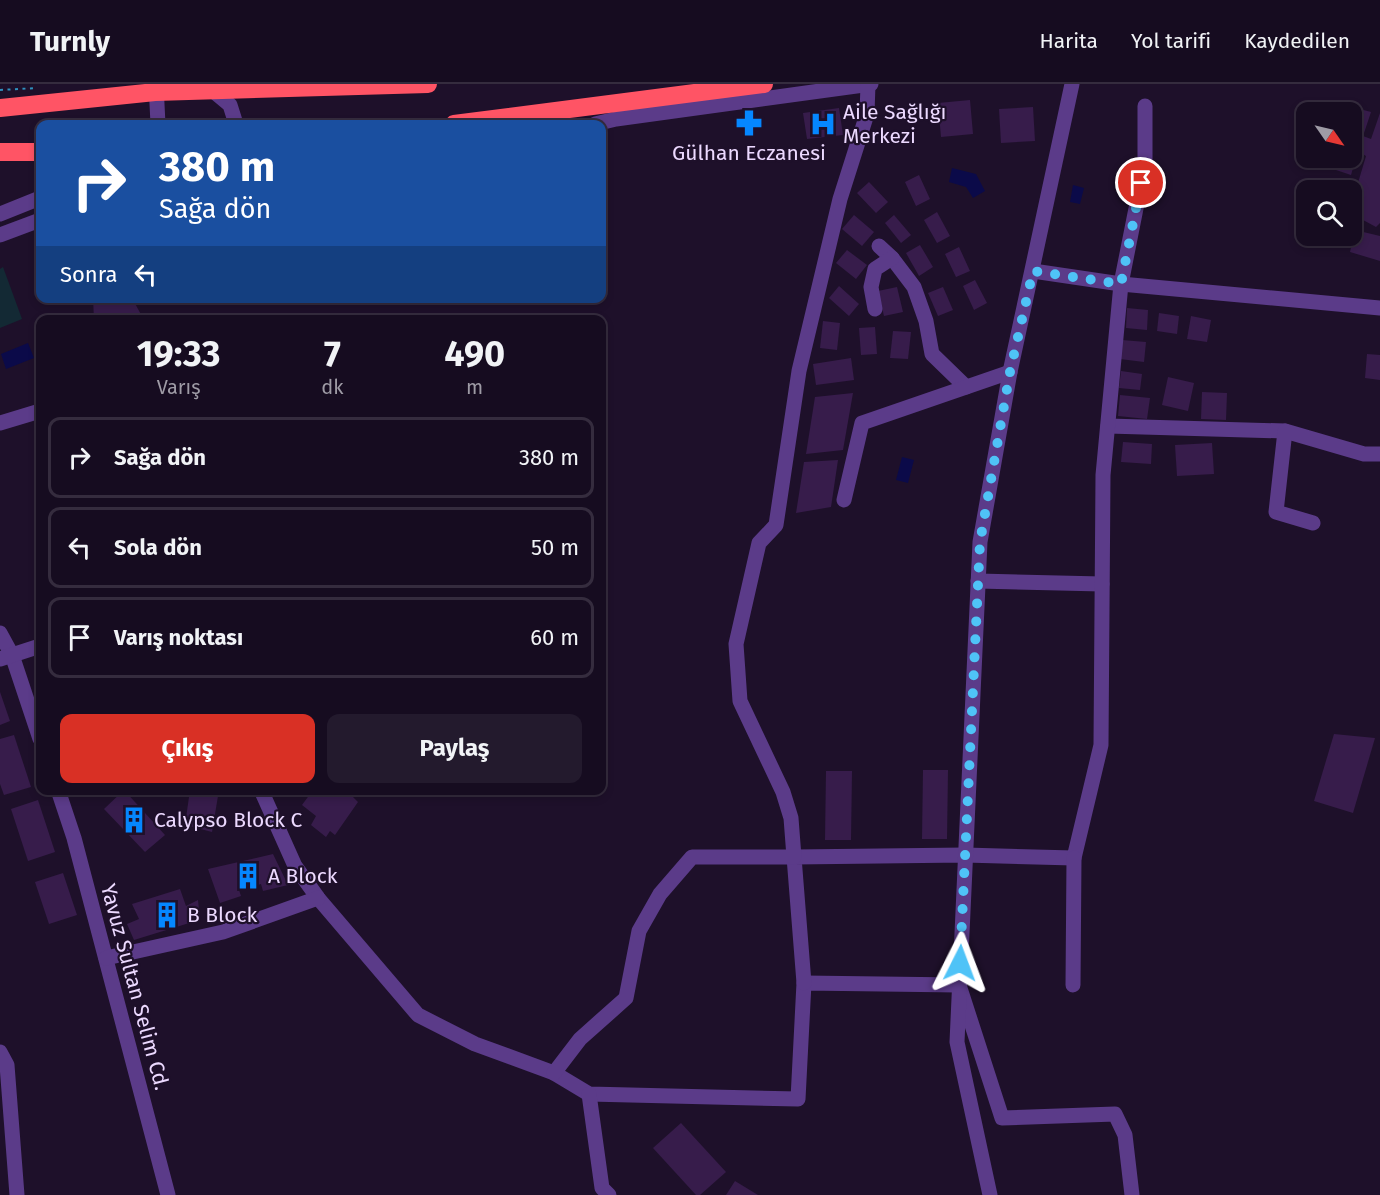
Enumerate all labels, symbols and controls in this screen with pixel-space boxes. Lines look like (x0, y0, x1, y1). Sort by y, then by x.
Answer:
text: Turnly (30, 25, 110, 58)
text: Harita (1039, 28, 1098, 54)
text: Yol tarifi (1131, 28, 1211, 54)
text: Kaydedilen (1244, 28, 1350, 54)
place label: Aile Sağlığı Merkezi (843, 99, 947, 149)
north arrow (1296, 102, 1362, 168)
map controls (1296, 102, 1362, 246)
pharmacy icon: Gülhan Eczanesi (734, 108, 764, 138)
hospital icon: Aile Sağlığı Merkezi (808, 109, 838, 139)
place label: Gülhan Eczanesi (672, 140, 826, 166)
text: 380 m (159, 142, 275, 192)
icon: right (60, 144, 138, 222)
pin (1115, 157, 1166, 208)
icon: arrive (1124, 166, 1157, 199)
button: search (1296, 180, 1362, 246)
text: Sağa dön (159, 193, 271, 225)
icon: left (129, 258, 162, 291)
text: Sonra (60, 261, 117, 288)
text: 19:33 (137, 332, 220, 376)
text: 7 (324, 332, 341, 376)
text: 490 (444, 332, 505, 376)
text: Varış (157, 375, 201, 399)
text: dk (321, 375, 343, 399)
text: m (466, 375, 483, 399)
icon: right (63, 441, 96, 474)
text: Sağa dön (114, 444, 206, 471)
text: 380 m (519, 444, 579, 471)
icon: left (63, 531, 96, 564)
text: Sola dön (114, 534, 202, 561)
text: 50 m (531, 534, 579, 561)
icon: arrive (63, 621, 96, 654)
text: Varış noktası (114, 624, 243, 651)
text: 60 m (530, 624, 579, 651)
button: Çıkış (60, 714, 315, 783)
button: Paylaş (327, 714, 582, 783)
building icon: Calypso Block C (119, 805, 149, 835)
place label: Calypso Block C (154, 807, 303, 833)
building icon: A Block (233, 861, 263, 891)
place label: A Block (268, 863, 338, 889)
street label: Yavuz Sultan Selim Cd. (95, 881, 175, 1093)
building icon: B Block (152, 900, 182, 930)
place label: B Block (187, 902, 257, 928)
position arrow (928, 931, 992, 995)

